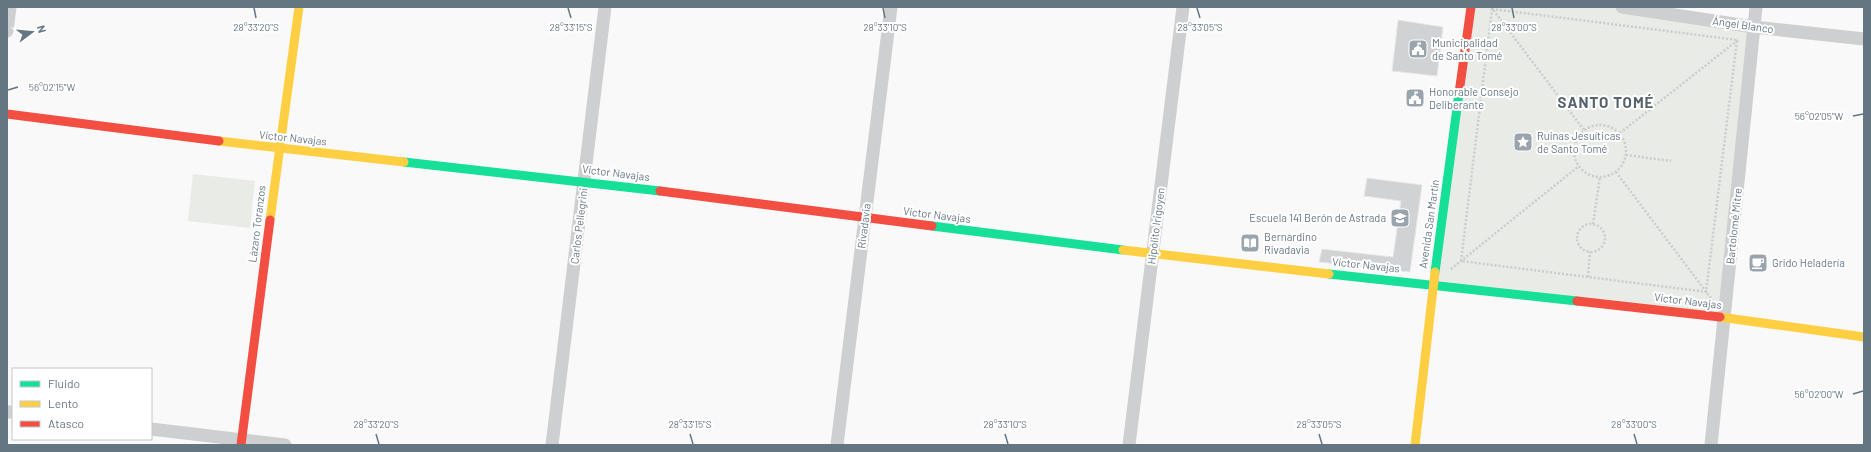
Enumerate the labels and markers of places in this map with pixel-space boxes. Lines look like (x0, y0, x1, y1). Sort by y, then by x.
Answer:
place label: Municipalidad de Santo Tomé (1432, 36, 1503, 62)
public building icon: Municipalidad de Santo Tomé (1407, 38, 1429, 60)
place label: Honorable Consejo Deliberante (1429, 85, 1519, 111)
public building icon: Honorable Consejo Deliberante (1404, 87, 1426, 109)
place label: Ruinas Jesuíticas de Santo Tomé (1537, 129, 1621, 155)
place icon: Ruinas Jesuíticas de Santo Tomé (1512, 131, 1534, 153)
school or university icon: Escuela 141 Berón de Astrada (1389, 207, 1411, 229)
place label: Escuela 141 Berón de Astrada (1249, 211, 1386, 224)
place label: Bernardino Rivadavia (1264, 230, 1317, 256)
library icon: Bernardino Rivadavia (1239, 232, 1261, 254)
cafe icon: Grido Heladería (1747, 252, 1769, 274)
place label: Grido Heladería (1772, 256, 1845, 269)

